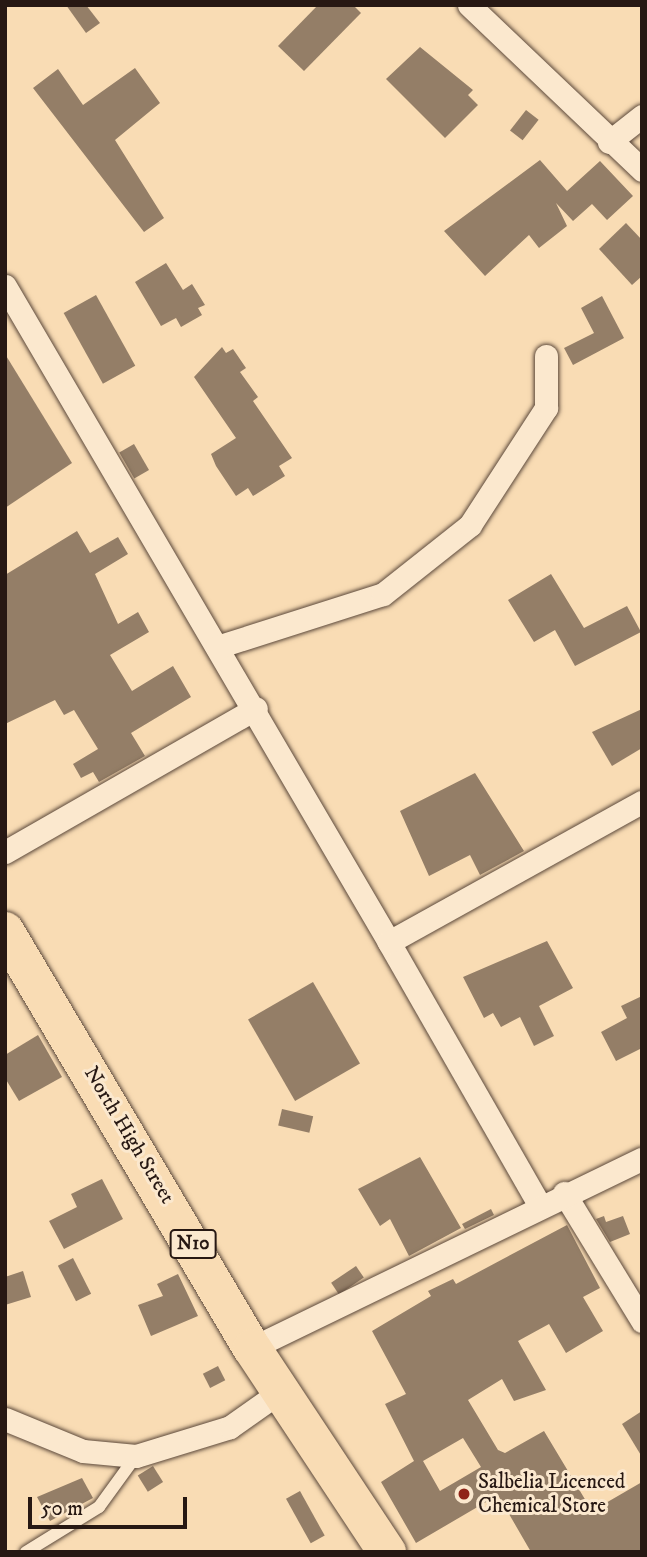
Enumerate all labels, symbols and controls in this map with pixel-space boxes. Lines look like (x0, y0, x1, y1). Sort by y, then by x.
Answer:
street label: North High Street (78, 1062, 180, 1208)
road number: N10 (168, 1228, 218, 1260)
place label: Salbelia Licenced Chemical Store (478, 1469, 625, 1519)
scale bar (32, 1484, 191, 1528)
marker: Salbelia Licenced Chemical Store (456, 1486, 472, 1502)
text: 50 m (41, 1496, 83, 1522)

